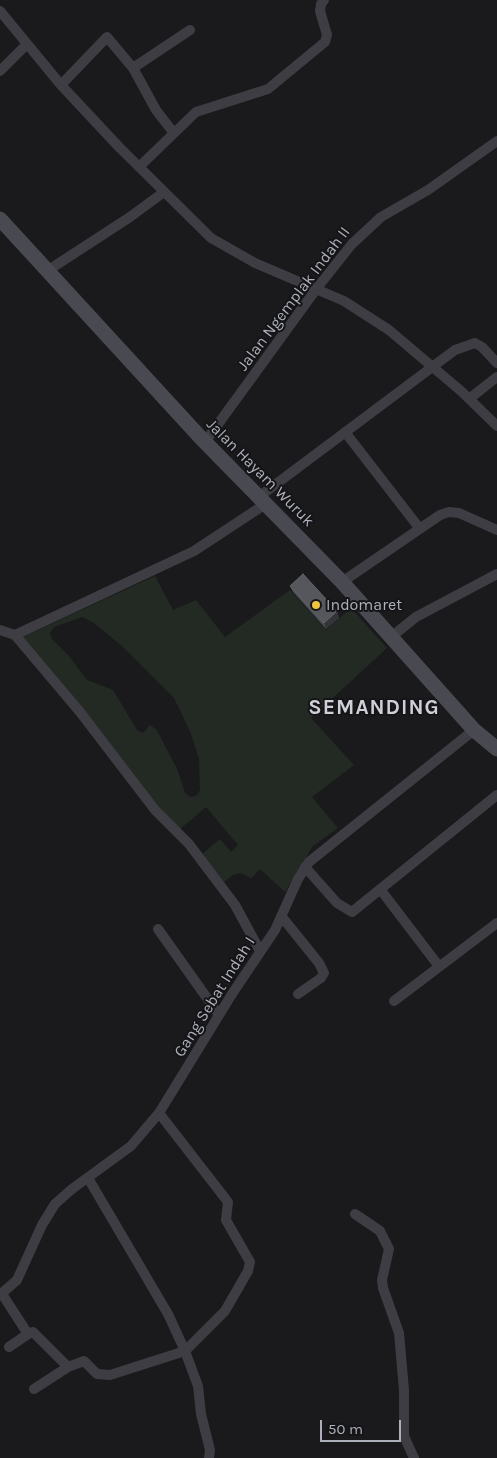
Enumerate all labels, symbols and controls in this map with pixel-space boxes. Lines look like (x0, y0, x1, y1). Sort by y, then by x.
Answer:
street label: Jalan Ngemplak Indah II (234, 223, 354, 375)
street label: Jalan Hayam Wuruk (202, 415, 318, 531)
place label: Indomaret (326, 595, 402, 615)
marker: Indomaret (310, 599, 322, 611)
district label: SEMANDING (307, 695, 441, 721)
street label: Gang Sebat Indah I (170, 933, 260, 1061)
scale bar (322, 1410, 403, 1442)
text: 50 m (328, 1420, 363, 1438)

